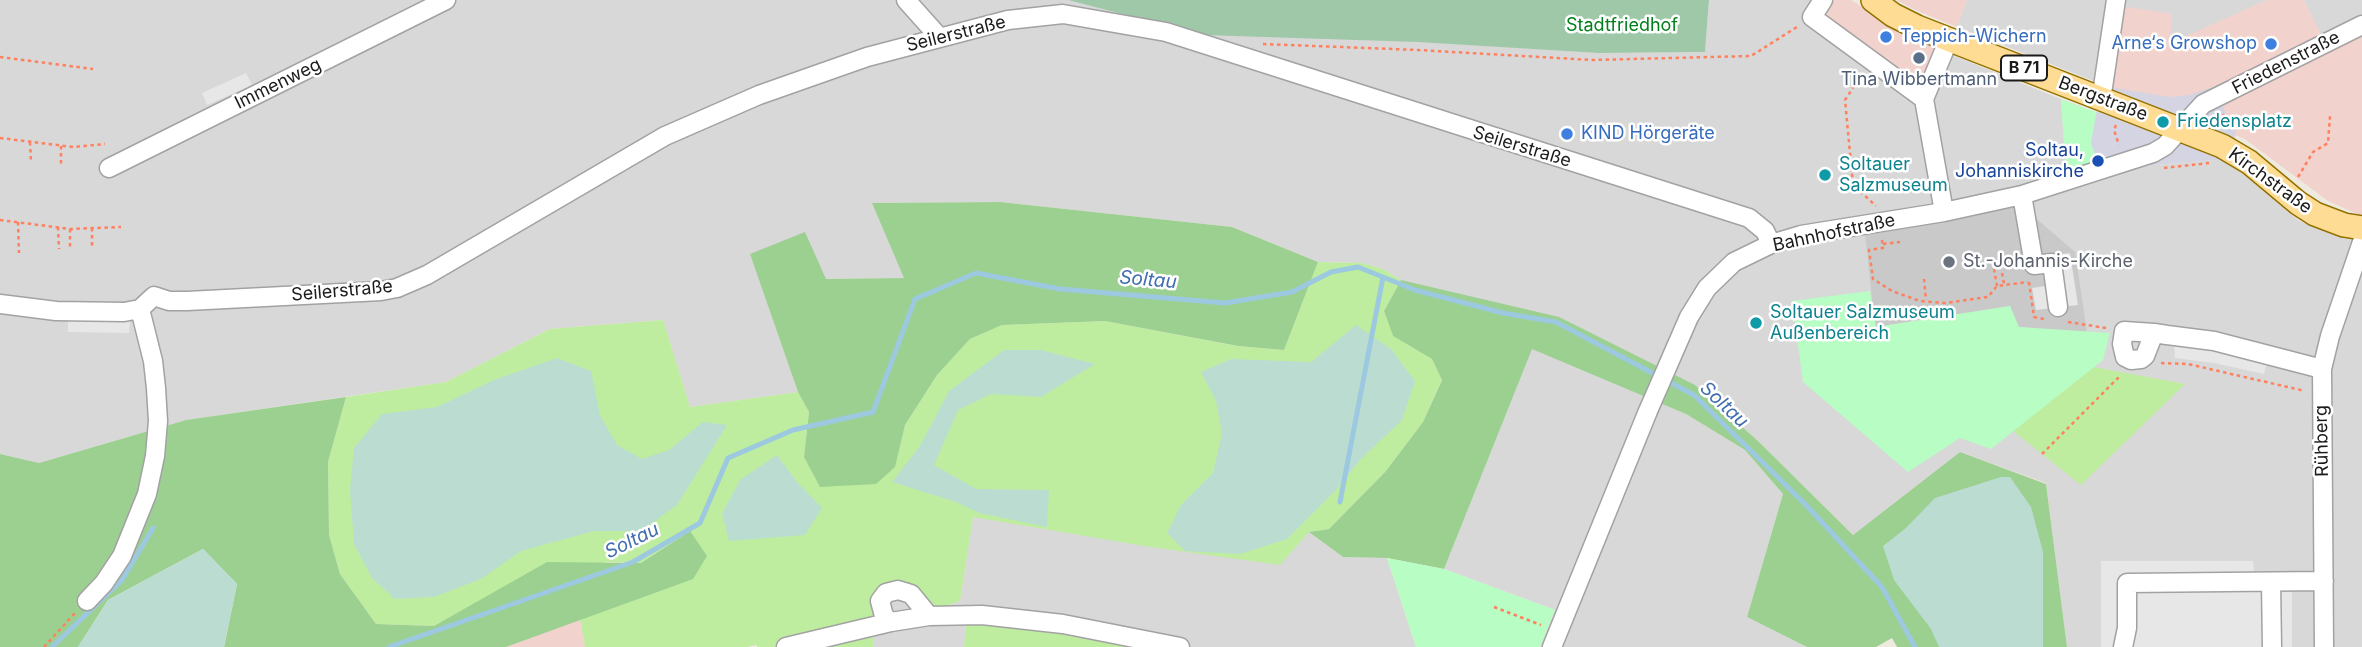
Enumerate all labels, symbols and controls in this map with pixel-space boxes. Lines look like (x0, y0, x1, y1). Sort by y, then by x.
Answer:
street label: Seilerstraße (904, 11, 1008, 57)
park label: Stadtfriedhof (1566, 15, 1678, 37)
place label: Teppich-Wichern (1900, 26, 2047, 48)
street label: Friedenstraße (2229, 27, 2343, 99)
marker: Teppich-Wichern (1878, 29, 1894, 45)
place label: Arne‘s Growshop (2112, 33, 2257, 55)
marker: Arne‘s Growshop (2263, 36, 2279, 52)
marker: Tina Wibbertmann (1911, 50, 1927, 66)
street label: Immenweg (231, 54, 325, 114)
road number: B 71 (2001, 55, 2047, 80)
place label: Tina Wibbertmann (1841, 69, 1997, 91)
street label: Bergstraße (2055, 72, 2151, 126)
place label: Friedensplatz (2177, 111, 2292, 133)
marker: Friedensplatz (2155, 114, 2171, 130)
street label: Seilerstraße (1470, 122, 1574, 172)
place label: KIND Hörgeräte (1581, 123, 1715, 145)
marker: KIND Hörgeräte (1559, 126, 1575, 142)
place label: Soltau, Johanniskirche (1955, 140, 2084, 182)
street label: Kirchstraße (2224, 143, 2316, 219)
marker: Soltau, Johanniskirche (2090, 153, 2106, 169)
place label: Soltauer Salzmuseum (1839, 154, 1948, 196)
marker: Soltauer Salzmuseum (1817, 167, 1833, 183)
street label: Bahnhofstraße (1771, 209, 1897, 257)
place label: St.-Johannis-Kirche (1963, 251, 2133, 273)
marker: St.-Johannis-Kirche (1941, 254, 1957, 270)
water label: Soltau (1118, 266, 1178, 294)
street label: Seilerstraße (290, 276, 394, 306)
place label: Soltauer Salzmuseum Außenbereich (1770, 302, 1955, 344)
marker: Soltauer Salzmuseum Außenbereich (1748, 315, 1764, 331)
water label: Soltau (1695, 377, 1753, 433)
street label: Rühberg (2311, 405, 2333, 477)
water label: Soltau (601, 518, 663, 564)

